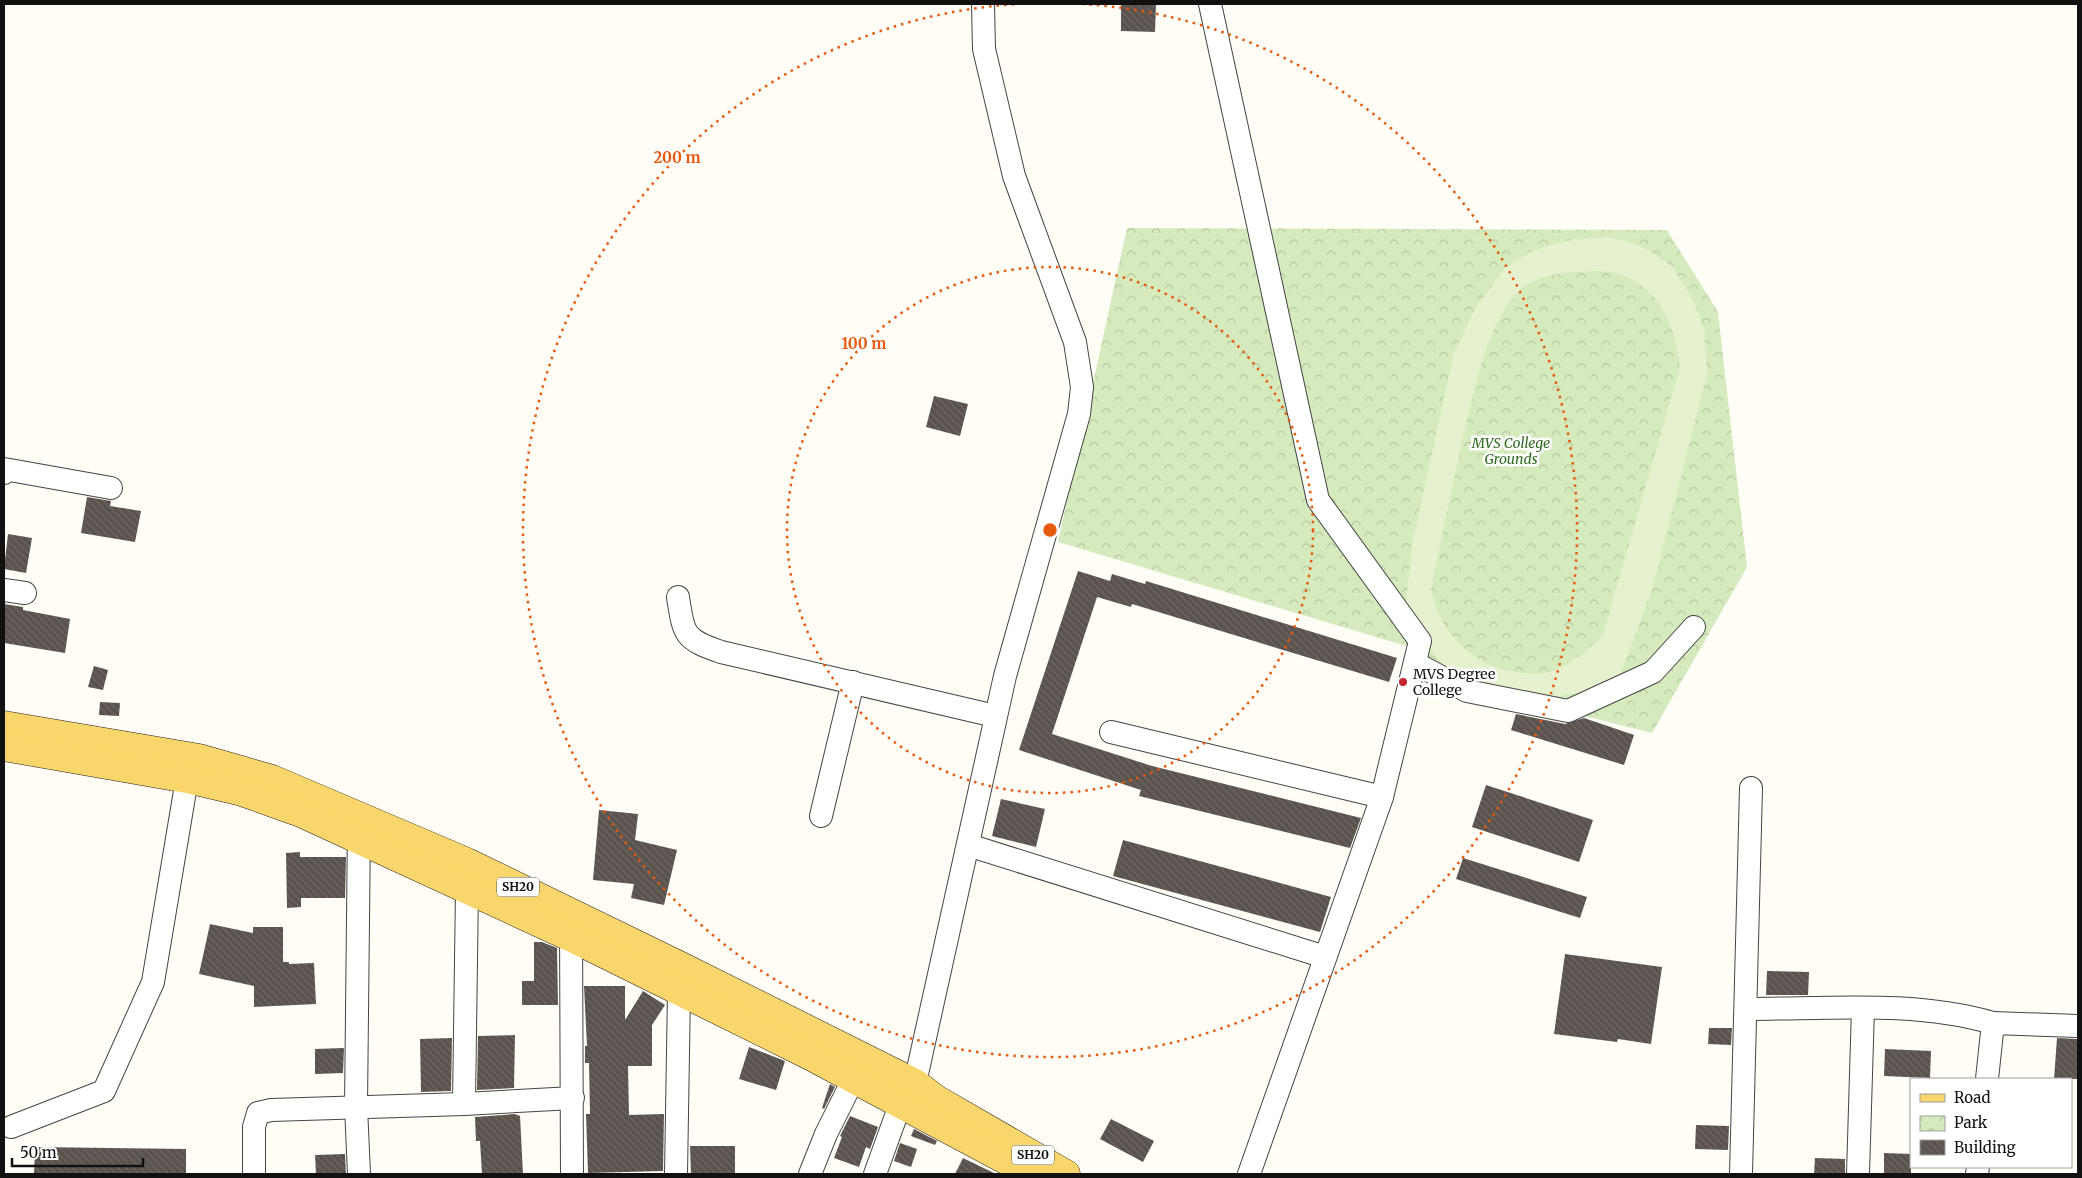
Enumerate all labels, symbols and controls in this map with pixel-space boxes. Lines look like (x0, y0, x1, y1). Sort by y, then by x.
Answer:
text: 200 m (653, 148, 701, 167)
text: 100 m (842, 334, 886, 353)
park label: MVS College Grounds (1471, 434, 1550, 468)
centre of rings (1041, 521, 1059, 539)
place label: MVS Degree College (1413, 665, 1495, 699)
marker: MVS Degree College (1397, 676, 1409, 688)
road number: SH20 (497, 878, 539, 896)
legend (1910, 1078, 2072, 1168)
text: Road (1954, 1088, 1990, 1107)
text: Park (1954, 1113, 1988, 1132)
scale bar (12, 1136, 144, 1168)
text: Building (1954, 1138, 2016, 1157)
text: 50 m (20, 1143, 57, 1162)
road number: SH20 (1012, 1146, 1054, 1164)

